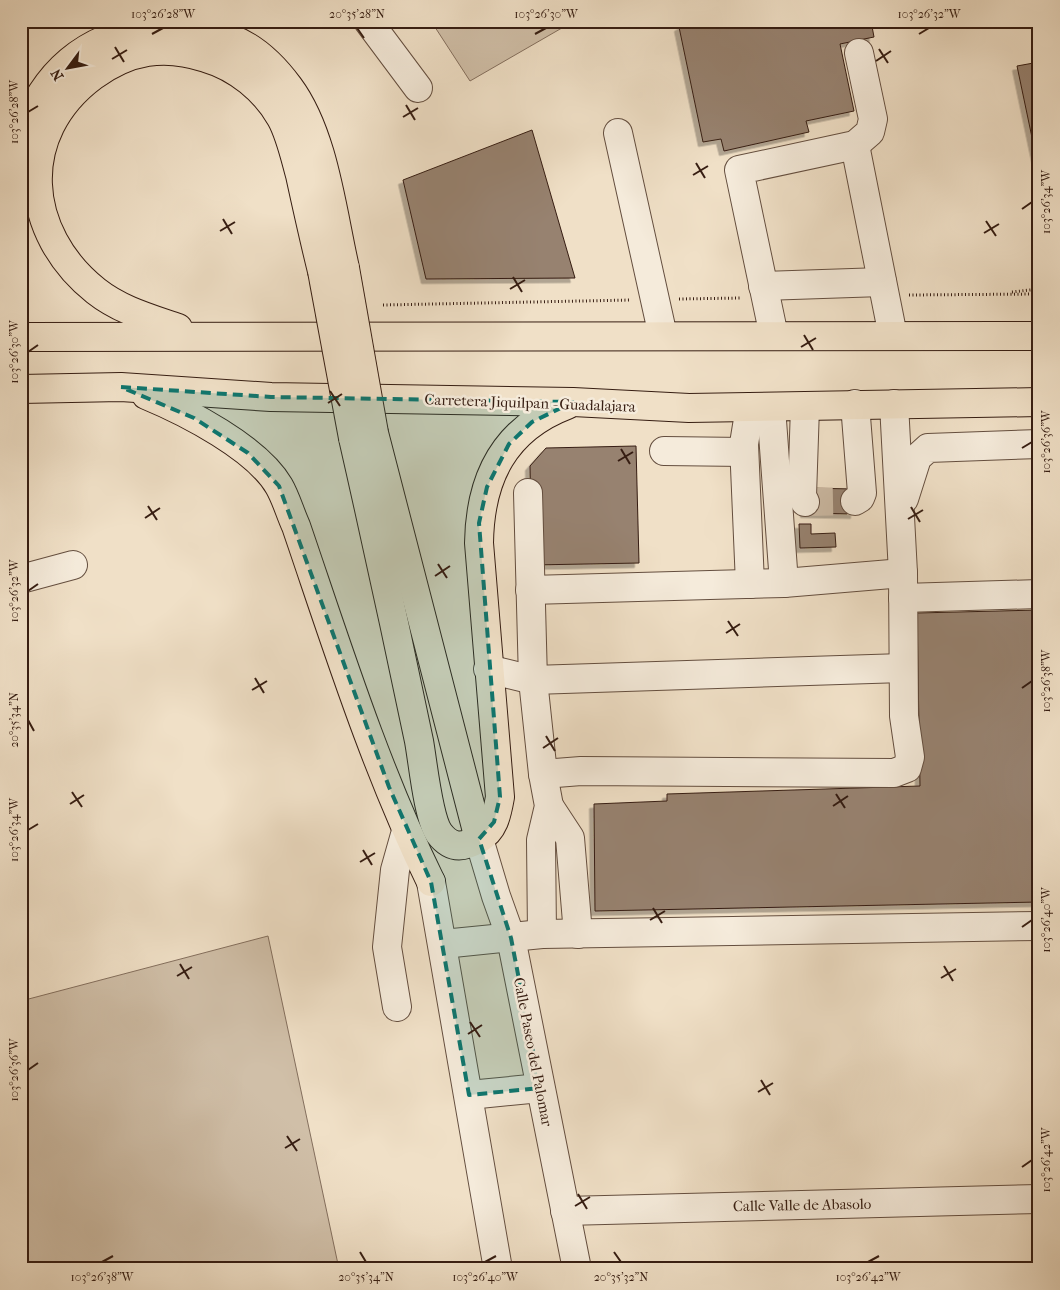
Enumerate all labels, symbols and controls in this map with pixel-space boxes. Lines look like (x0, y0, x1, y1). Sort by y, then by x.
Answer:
text: 103°26'28"W (131, 7, 196, 21)
text: 20°35'28"N (329, 7, 385, 21)
text: 103°26'30"W (514, 7, 579, 21)
text: 103°26'32"W (898, 7, 962, 21)
north arrow (42, 42, 92, 92)
text: N (47, 65, 67, 84)
text: 103°26'28"W (7, 79, 21, 144)
text: 103°26'34"W (1039, 169, 1053, 234)
text: 103°26'30"W (7, 319, 21, 384)
street label: Carretera Jiquilpan - Guadalajara (424, 390, 637, 416)
text: 103°26'36"W (1039, 409, 1053, 474)
text: 103°26'32"W (7, 558, 21, 622)
text: 103°26'38"W (1039, 648, 1053, 712)
text: 20°35'34"N (7, 692, 21, 748)
text: 103°26'34"W (7, 797, 21, 862)
text: 103°26'40"W (1039, 886, 1053, 953)
street label: Calle Paseo del Palomar (510, 976, 556, 1129)
text: 103°26'36"W (7, 1037, 21, 1102)
text: 103°26'42"W (1039, 1126, 1053, 1193)
street label: Calle Valle de Abasolo (733, 1195, 872, 1215)
text: 103°26'38"W (71, 1270, 135, 1284)
text: 20°35'34"N (338, 1270, 394, 1284)
text: 103°26'40"W (452, 1270, 519, 1284)
text: 20°35'32"N (594, 1270, 648, 1284)
text: 103°26'42"W (835, 1270, 902, 1284)

